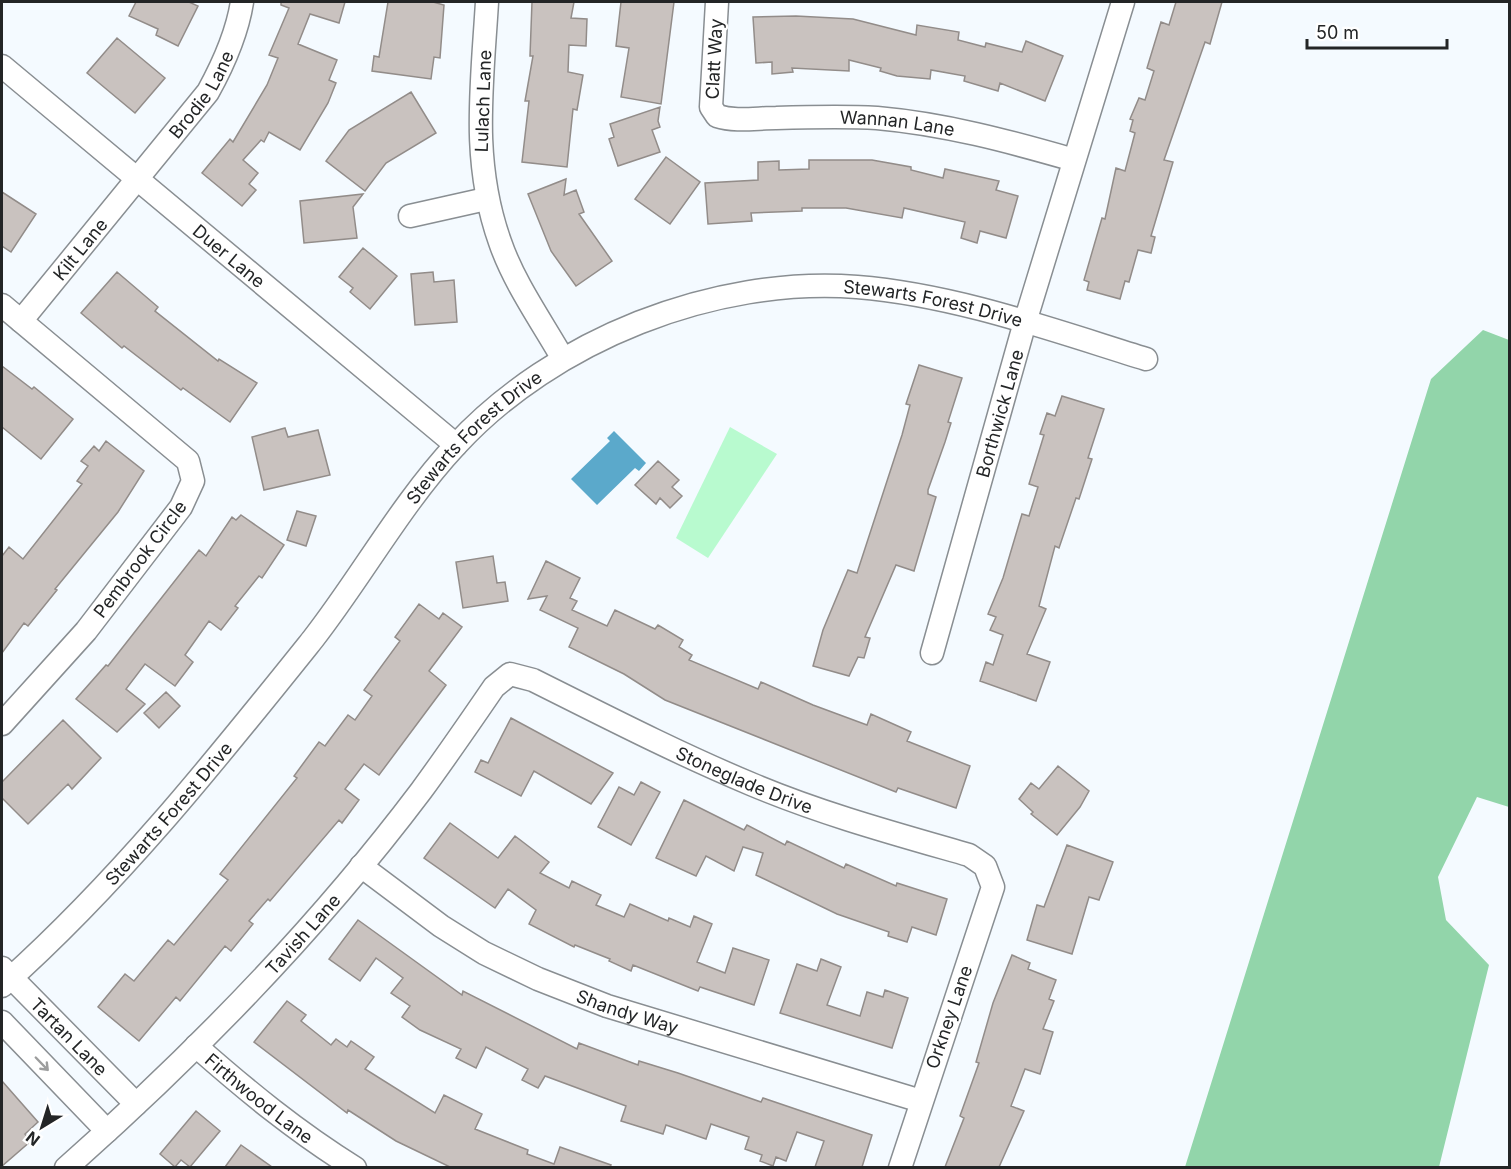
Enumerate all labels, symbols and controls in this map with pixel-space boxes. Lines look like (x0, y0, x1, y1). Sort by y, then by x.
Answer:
scale bar (1307, 12, 1446, 50)
street label: Clatt Way (701, 18, 727, 100)
text: 50 m (1316, 22, 1359, 43)
street label: Brodie Lane (164, 47, 237, 142)
street label: Lulach Lane (471, 49, 495, 153)
street label: Wannan Lane (840, 106, 957, 140)
street label: Kilt Lane (48, 214, 111, 284)
street label: Duer Lane (189, 220, 270, 292)
street label: Stewarts Forest Drive (843, 276, 1025, 331)
street label: Borthwick Lane (971, 347, 1027, 480)
street label: Stewarts Forest Drive (401, 366, 545, 508)
street label: Pembrook Circle (89, 496, 191, 622)
street label: Stewarts Forest Drive (101, 738, 236, 889)
street label: Stoneglade Drive (673, 742, 815, 817)
street label: Tavish Lane (261, 889, 344, 979)
street label: Orkney Lane (921, 962, 977, 1072)
street label: Shandy Way (574, 985, 681, 1038)
street label: Tartan Lane (27, 993, 112, 1080)
street label: Firthwood Lane (201, 1049, 317, 1147)
one-way arrow (35, 1056, 49, 1071)
north arrow (12, 1097, 72, 1157)
text: N (22, 1127, 44, 1150)

